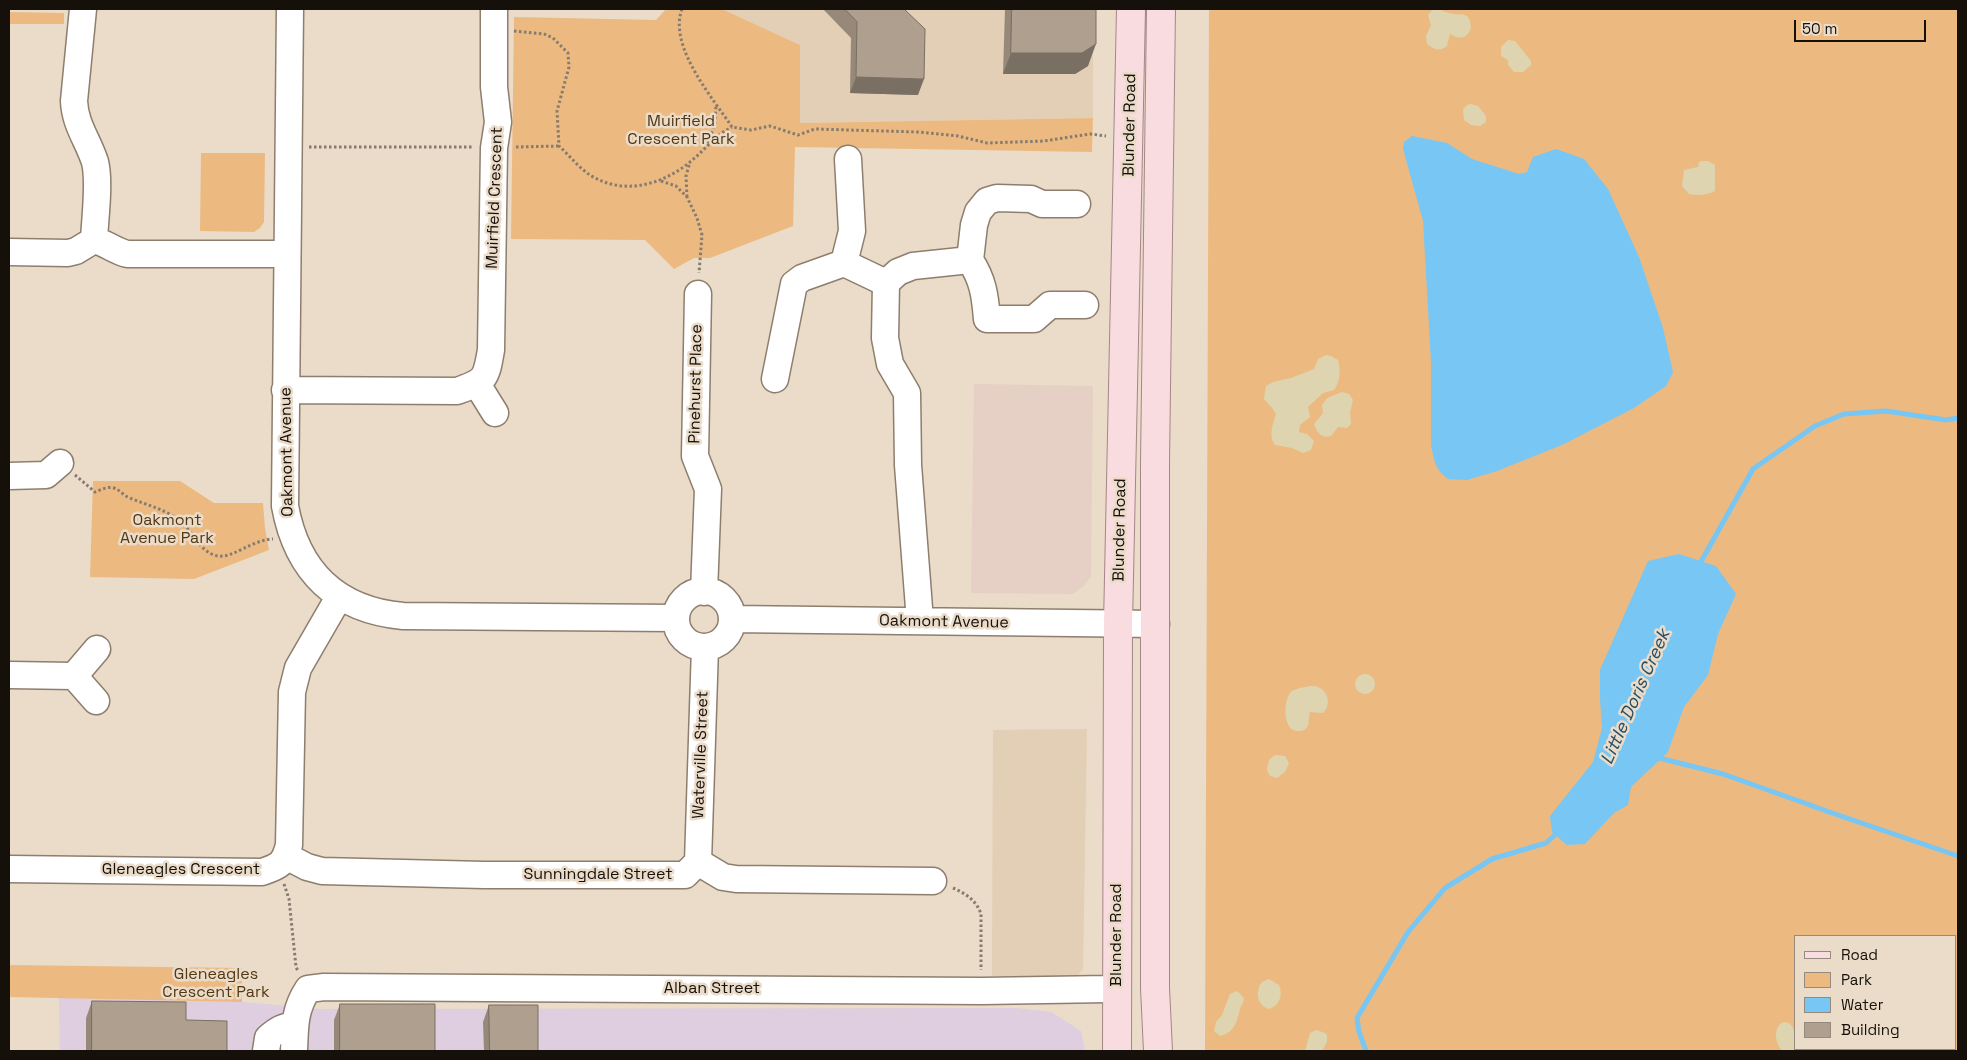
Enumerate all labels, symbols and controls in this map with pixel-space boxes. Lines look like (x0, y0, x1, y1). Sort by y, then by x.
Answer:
scale bar (1797, 10, 1930, 42)
text: 50 m (1802, 19, 1837, 38)
street label: Blunder Road (1120, 73, 1140, 177)
park label: Muirfield Crescent Park (627, 112, 735, 150)
street label: Muirfield Crescent (483, 127, 507, 269)
street label: Pinehurst Place (685, 324, 707, 444)
street label: Oakmont Avenue (276, 387, 298, 517)
street label: Blunder Road (1110, 478, 1130, 582)
park label: Oakmont Avenue Park (120, 511, 214, 549)
street label: Oakmont Avenue (879, 611, 1009, 633)
water label: Little Doris Creek (1597, 626, 1675, 768)
street label: Waterville Street (689, 691, 713, 819)
street label: Gleneagles Crescent (102, 860, 260, 880)
street label: Sunningdale Street (523, 865, 673, 885)
street label: Blunder Road (1107, 883, 1127, 987)
legend (1794, 935, 1957, 1050)
text: Road (1841, 945, 1878, 964)
park label: Gleneagles Crescent Park (162, 965, 270, 1003)
text: Park (1841, 970, 1872, 989)
street label: Alban Street (664, 979, 760, 999)
text: Water (1841, 995, 1883, 1014)
text: Building (1841, 1020, 1900, 1039)

